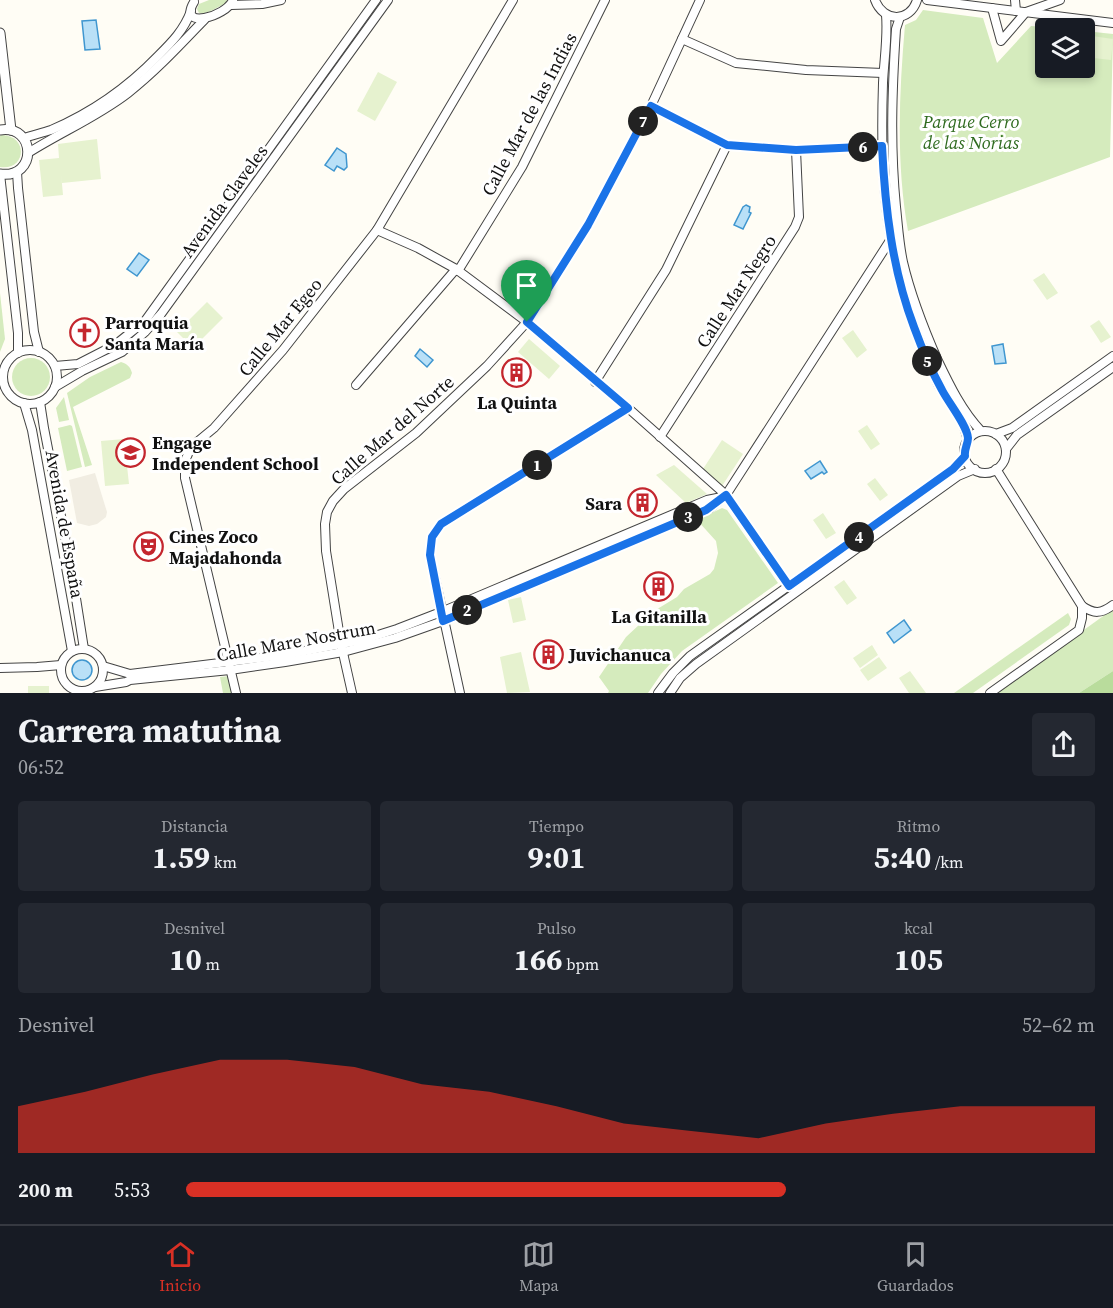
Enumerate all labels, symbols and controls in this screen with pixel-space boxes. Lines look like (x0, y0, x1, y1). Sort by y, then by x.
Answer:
map controls (1035, 18, 1095, 78)
button: layers (1035, 18, 1095, 78)
street label: Calle Mar de las Indias (475, 28, 583, 200)
pin: 7 (628, 106, 658, 136)
park label: Parque Cerro de las Norias (922, 109, 1020, 155)
text: 7 (639, 110, 647, 132)
pin: 6 (848, 132, 878, 162)
text: 6 (859, 136, 867, 158)
street label: Avenida Claveles (175, 139, 274, 263)
street label: Calle Mar Negro (690, 229, 782, 352)
pin (501, 260, 552, 322)
icon: arrive (510, 269, 543, 302)
street label: Calle Mar Egeo (232, 272, 328, 382)
place label: Parroquia Santa María (105, 310, 204, 356)
church icon: Parroquia Santa María (68, 316, 100, 348)
pin: 5 (912, 346, 942, 376)
text: 5 (923, 350, 931, 372)
building icon: La Quinta (501, 357, 533, 389)
street label: Calle Mar del Norte (325, 369, 459, 491)
place label: La Quinta (477, 390, 557, 415)
place label: Engage Independent School (152, 430, 319, 476)
school or university icon: Engage Independent School (115, 436, 147, 468)
street label: Avenida de España (40, 448, 90, 601)
pin: 1 (522, 450, 552, 480)
text: 1 (533, 454, 541, 476)
building icon: Sara (627, 487, 659, 519)
place label: Sara (585, 491, 622, 516)
pin: 3 (673, 502, 703, 532)
text: 3 (684, 506, 692, 528)
pin: 4 (844, 522, 874, 552)
place label: Cines Zoco Majadahonda (169, 524, 282, 570)
text: 4 (855, 526, 863, 548)
theatre icon: Cines Zoco Majadahonda (132, 530, 164, 562)
building icon: La Gitanilla (643, 571, 675, 603)
pin: 2 (452, 595, 482, 625)
text: 2 (463, 599, 471, 621)
place label: La Gitanilla (611, 604, 707, 629)
street label: Calle Mare Nostrum (214, 615, 378, 667)
building icon: Juvichanuca (532, 638, 564, 670)
place label: Juvichanuca (568, 642, 672, 667)
text: Carrera matutina (18, 708, 281, 753)
button: share (1032, 713, 1095, 776)
text: 06:52 (18, 753, 64, 781)
text: Distancia (161, 815, 228, 837)
text: Tiempo (529, 815, 584, 837)
text: Ritmo (897, 815, 940, 837)
text: 1.59 (152, 837, 210, 878)
text: 9:01 (528, 837, 585, 878)
text: 5:40 (874, 837, 931, 878)
text: km (210, 851, 237, 873)
text: /km (931, 851, 963, 873)
text: Desnivel (164, 917, 225, 939)
text: Pulso (537, 917, 576, 939)
text: kcal (904, 917, 933, 939)
text: 10 (169, 939, 202, 980)
text: 166 (514, 939, 563, 980)
text: 105 (894, 939, 943, 980)
text: m (202, 953, 220, 975)
text: bpm (563, 953, 599, 975)
text: Desnivel (18, 1011, 95, 1039)
text: 52–62 m (1022, 1011, 1095, 1039)
text: 200 m (18, 1176, 73, 1204)
text: 5:53 (114, 1176, 150, 1204)
tab: Inicio (159, 1238, 201, 1296)
tab: Mapa (519, 1238, 559, 1296)
tab: Guardados (877, 1238, 954, 1296)

